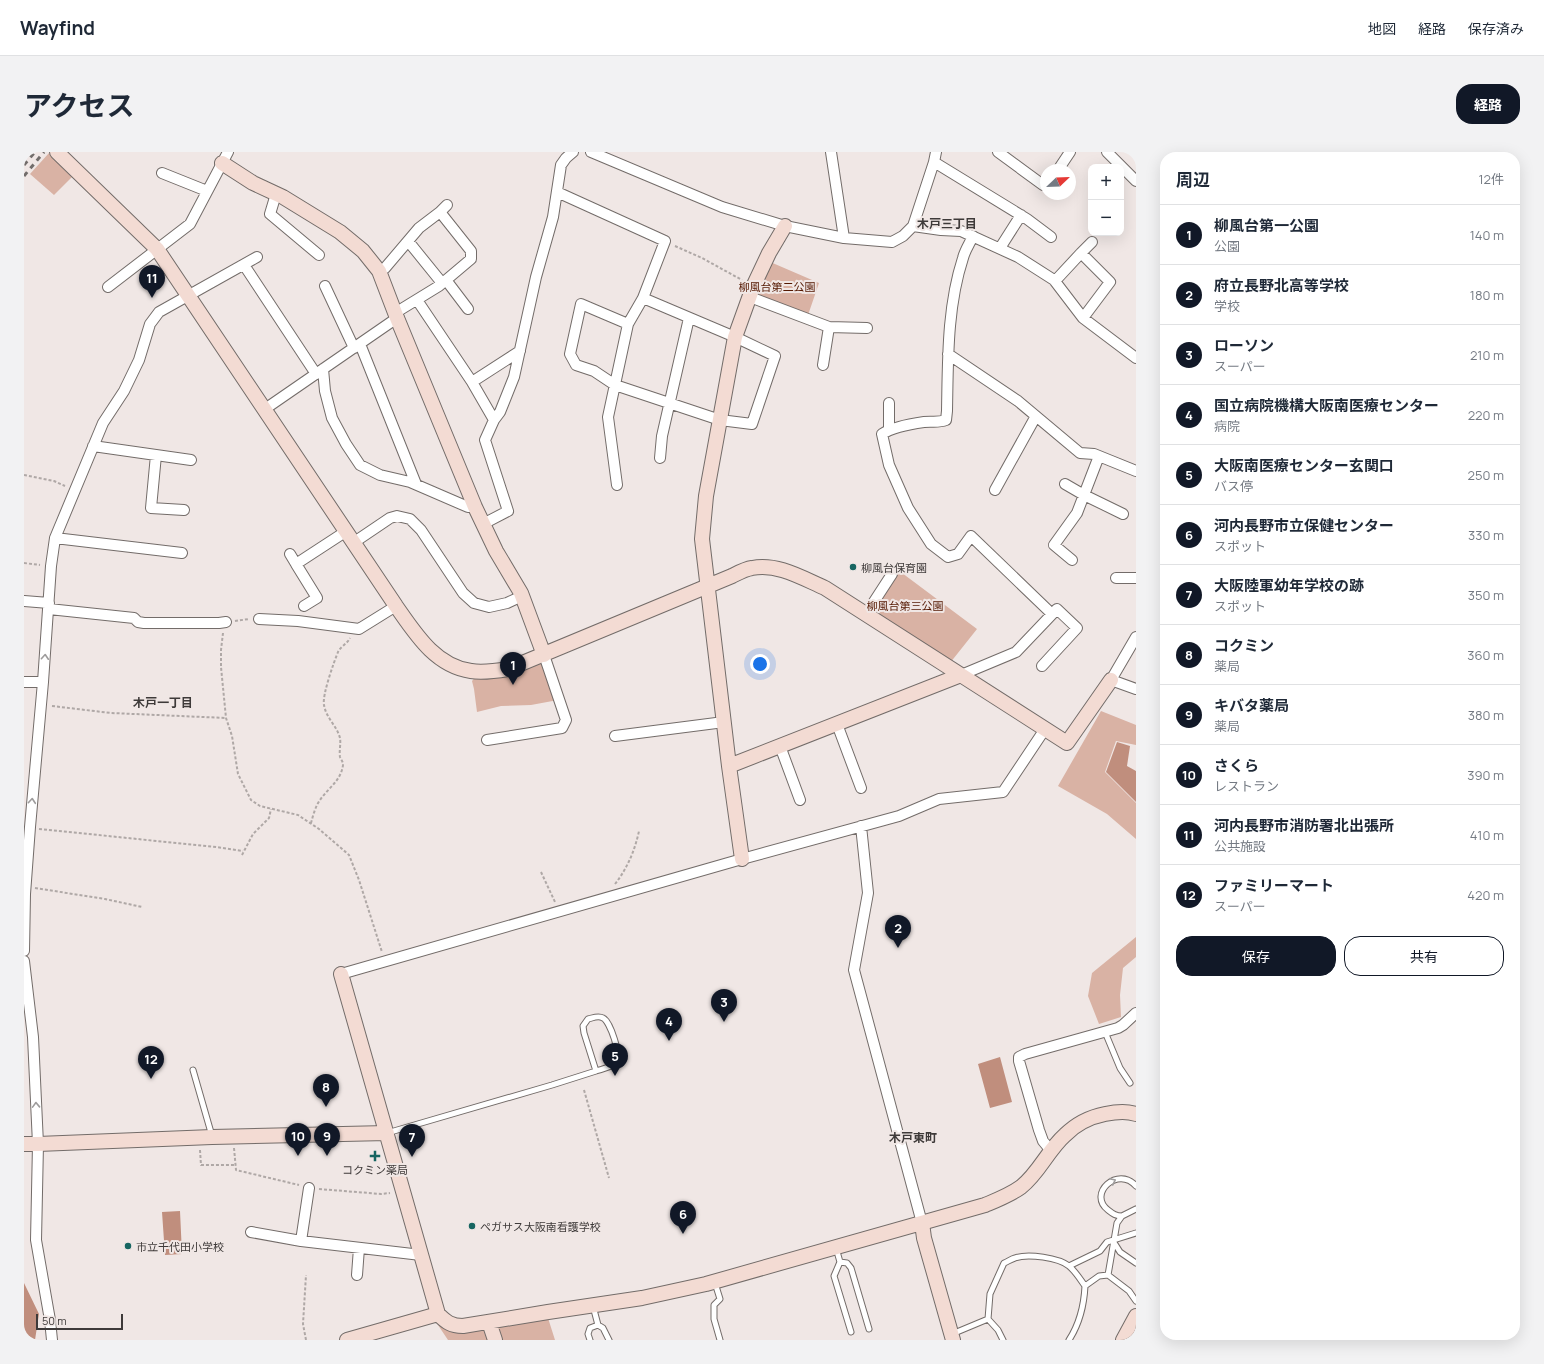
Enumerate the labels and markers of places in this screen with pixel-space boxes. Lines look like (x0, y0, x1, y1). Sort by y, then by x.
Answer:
pin: 11 (139, 265, 165, 298)
place label: 柳風台保育園 (861, 560, 927, 575)
marker: 柳風台保育園 (848, 562, 858, 572)
pin: 1 (500, 652, 526, 685)
pin: 2 (885, 915, 911, 948)
pin: 3 (711, 989, 737, 1022)
pin: 4 (656, 1008, 682, 1041)
pin: 5 (602, 1043, 628, 1076)
pin: 12 (138, 1046, 164, 1079)
pin: 8 (313, 1074, 339, 1107)
pin: 10 (285, 1123, 311, 1156)
pin: 9 (314, 1123, 340, 1156)
pin: 7 (399, 1124, 425, 1157)
marker: コクミン薬局 (370, 1151, 380, 1161)
place label: コクミン薬局 (342, 1162, 408, 1177)
pin: 6 (670, 1201, 696, 1234)
place label: ぺガサス大阪南看護学校 (480, 1219, 601, 1234)
marker: ぺガサス大阪南看護学校 (467, 1221, 477, 1231)
place label: 市立千代田小学校 (136, 1239, 224, 1254)
marker: 市立千代田小学校 (123, 1241, 133, 1251)

